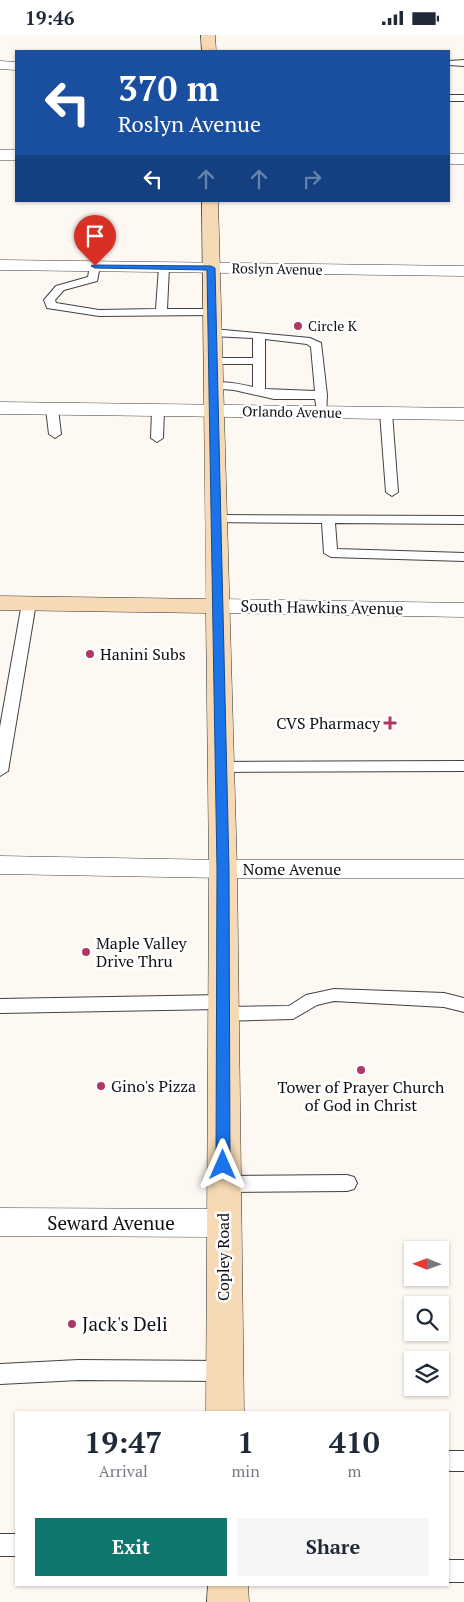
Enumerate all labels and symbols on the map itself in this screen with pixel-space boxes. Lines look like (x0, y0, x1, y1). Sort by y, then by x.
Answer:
pin (74, 215, 116, 266)
street label: Roslyn Avenue (231, 258, 323, 279)
place label: Circle K (308, 316, 358, 335)
marker: Circle K (292, 320, 304, 332)
street label: Orlando Avenue (242, 401, 342, 422)
street label: South Hawkins Avenue (240, 595, 404, 619)
place label: Hanini Subs (100, 643, 186, 665)
marker: Hanini Subs (84, 648, 96, 660)
place label: CVS Pharmacy (276, 712, 381, 734)
marker: CVS Pharmacy (384, 717, 396, 729)
street label: Nome Avenue (243, 858, 341, 880)
place label: Maple Valley Drive Thru (96, 932, 187, 972)
marker: Maple Valley Drive Thru (80, 946, 92, 958)
marker: Tower of Prayer Church of God in Christ (355, 1064, 367, 1076)
place label: Gino's Pizza (111, 1075, 196, 1097)
place label: Tower of Prayer Church of God in Christ (278, 1076, 445, 1116)
marker: Gino's Pizza (95, 1080, 107, 1092)
position arrow (196, 1138, 248, 1190)
street label: Seward Avenue (47, 1210, 175, 1235)
street label: Copley Road (212, 1213, 234, 1301)
north arrow (404, 1241, 449, 1286)
place label: Jack's Deli (82, 1311, 168, 1336)
marker: Jack's Deli (66, 1318, 78, 1330)

